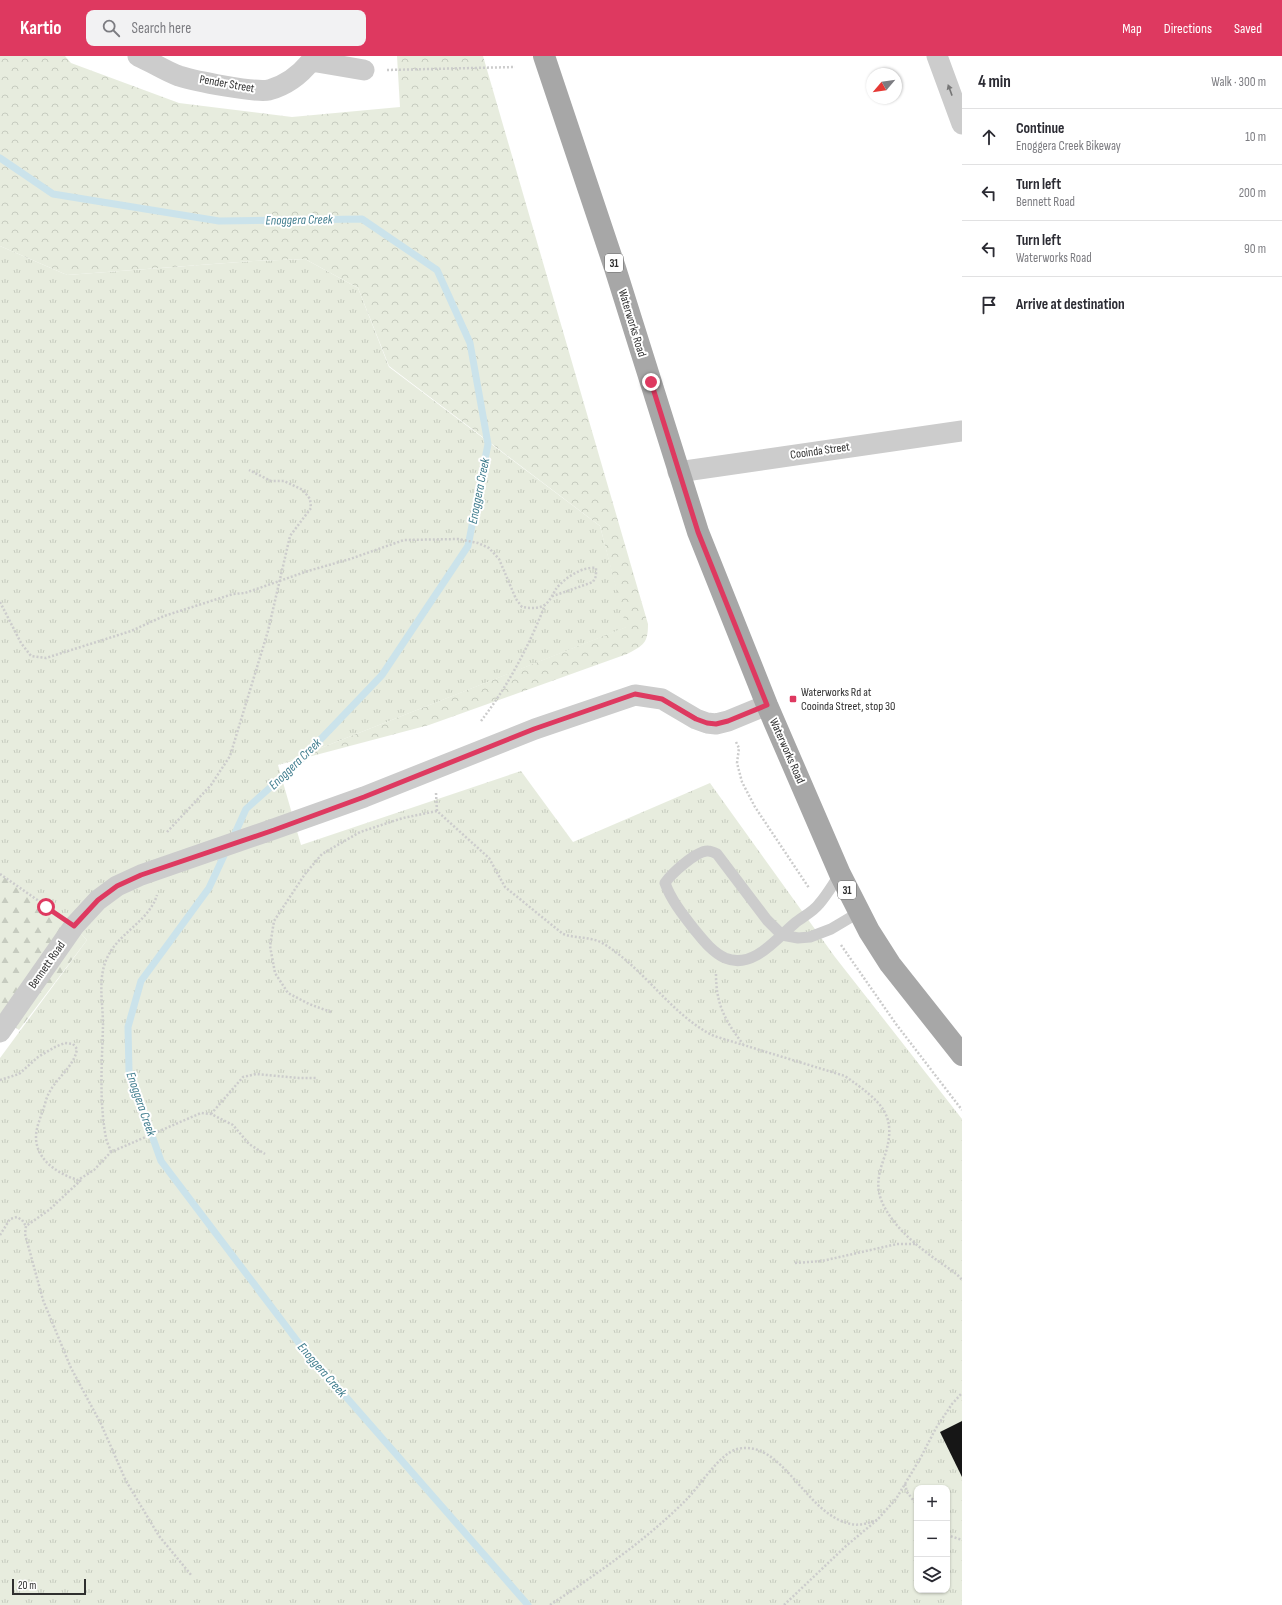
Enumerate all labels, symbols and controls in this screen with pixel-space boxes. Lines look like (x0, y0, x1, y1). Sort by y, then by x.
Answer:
search box (86, 10, 366, 46)
text: Kartio (20, 17, 62, 40)
icon: search (100, 17, 122, 39)
text: Search here (132, 19, 191, 38)
text: Map (1122, 20, 1142, 37)
text: Directions (1164, 20, 1212, 37)
text: Saved (1234, 20, 1262, 37)
north arrow (866, 68, 902, 104)
street label: Pender Street (198, 72, 256, 96)
text: 4 min (978, 72, 1011, 92)
text: Walk · 300 m (1211, 74, 1266, 90)
one-way arrow (946, 84, 952, 96)
text: Continue (1016, 119, 1065, 138)
icon: ahead (978, 126, 1000, 148)
text: 10 m (1245, 129, 1266, 145)
text: Enoggera Creek Bikeway (1016, 138, 1121, 154)
text: Turn left (1016, 175, 1061, 194)
icon: left (978, 182, 1000, 204)
text: 200 m (1239, 185, 1266, 201)
text: Bennett Road (1016, 194, 1075, 210)
water label: Enoggera Creek (265, 211, 334, 229)
text: Turn left (1016, 231, 1061, 250)
icon: left (978, 238, 1000, 260)
text: 90 m (1244, 241, 1266, 257)
text: Waterworks Road (1016, 250, 1092, 266)
road number: 31 (605, 254, 623, 272)
street label: Waterworks Road (615, 287, 649, 359)
icon: arrive (978, 294, 1000, 316)
text: Arrive at destination (1016, 295, 1125, 314)
route end (642, 373, 660, 391)
street label: Cooinda Street (789, 439, 851, 463)
water label: Enoggera Creek (465, 455, 493, 525)
place label: Waterworks Rd at Cooinda Street, stop 30 (801, 685, 895, 714)
marker: Waterworks Rd at Cooinda Street, stop 30 (788, 694, 798, 704)
street label: Waterworks Road (766, 716, 808, 786)
water label: Enoggera Creek (265, 734, 325, 793)
road number: 31 (838, 881, 856, 899)
route start (37, 898, 55, 916)
street label: Bennett Road (25, 938, 69, 992)
water label: Enoggera Creek (123, 1070, 160, 1139)
water label: Enoggera Creek (294, 1339, 351, 1401)
map controls (914, 1485, 950, 1593)
button: + (914, 1485, 950, 1521)
button: − (914, 1521, 950, 1557)
button: layers (914, 1557, 950, 1593)
scale bar (12, 1577, 86, 1596)
text: 20 m (18, 1579, 36, 1592)

